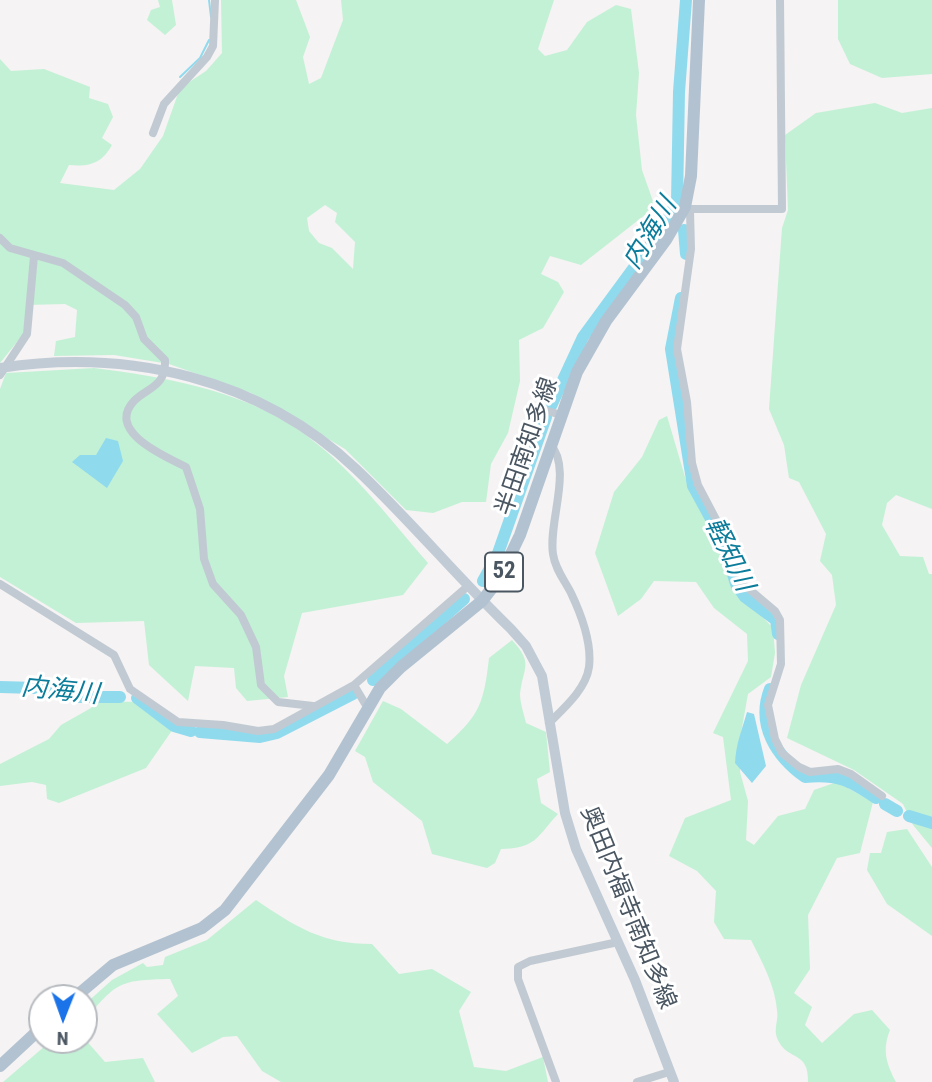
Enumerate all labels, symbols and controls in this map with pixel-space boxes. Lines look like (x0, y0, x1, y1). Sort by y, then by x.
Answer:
water label: 内海川 (618, 193, 684, 275)
street label: 半田南知多線 (491, 374, 565, 520)
water label: 軽知川 (697, 513, 759, 597)
road number: 52 (485, 552, 523, 592)
water label: 内海川 (20, 672, 100, 712)
street label: 奥田内福寺南知多線 (573, 802, 681, 1014)
north arrow (28, 984, 98, 1054)
text: N (57, 1027, 69, 1050)

